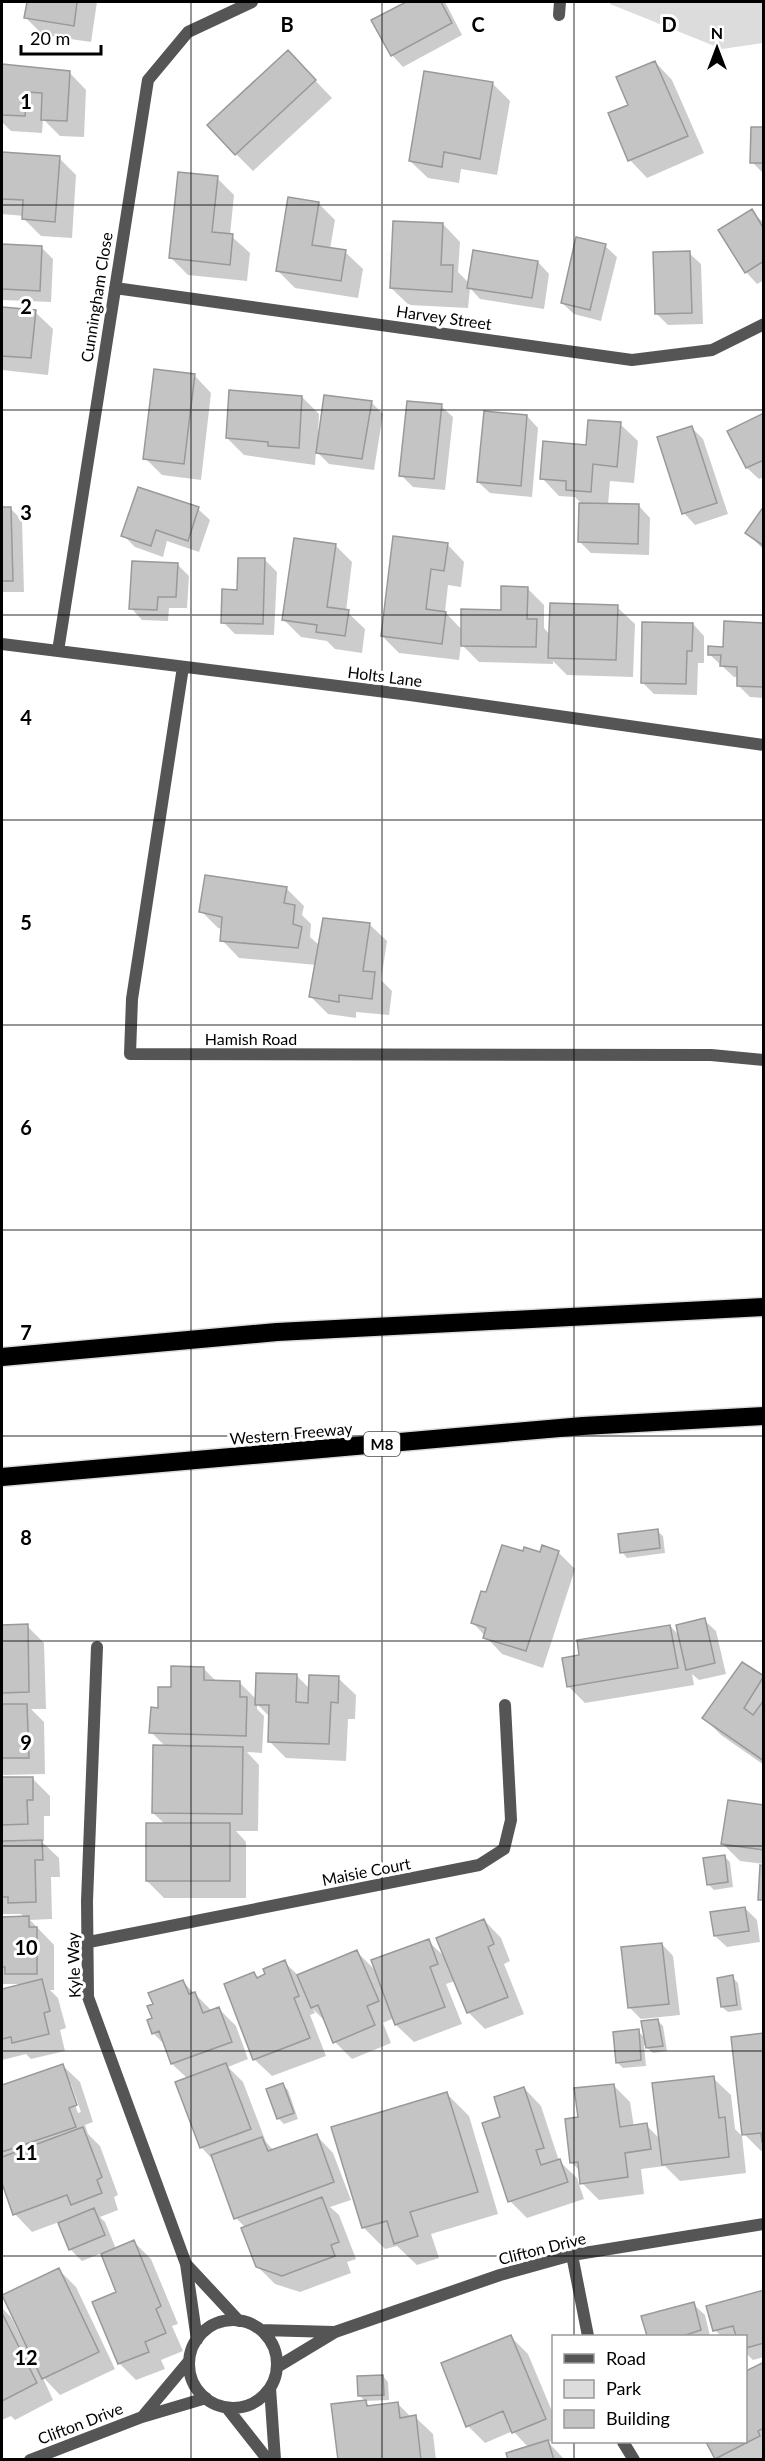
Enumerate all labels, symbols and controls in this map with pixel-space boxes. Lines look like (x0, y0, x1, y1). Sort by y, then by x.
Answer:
text: B (280, 12, 294, 36)
text: C (471, 12, 485, 36)
text: D (661, 12, 677, 36)
scale bar (21, 18, 100, 56)
north arrow (687, 18, 747, 78)
text: N (711, 23, 723, 42)
text: 20 m (30, 27, 70, 49)
text: 1 (20, 89, 32, 113)
street label: Cunningham Close (76, 231, 116, 363)
text: 2 (20, 294, 32, 318)
street label: Harvey Street (395, 301, 493, 333)
text: 3 (20, 500, 32, 524)
street label: Holts Lane (347, 662, 423, 690)
text: 4 (20, 705, 32, 729)
text: 5 (20, 910, 32, 934)
street label: Hamish Road (205, 1029, 297, 1048)
text: 6 (20, 1115, 32, 1139)
text: 7 (20, 1320, 32, 1344)
street label: Western Freeway (229, 1418, 354, 1448)
road number: M8 (364, 1432, 400, 1456)
text: 8 (20, 1525, 32, 1549)
text: 9 (20, 1730, 32, 1754)
street label: Maisie Court (320, 1853, 412, 1889)
street label: Kyle Way (62, 1931, 84, 1998)
text: 10 (14, 1935, 38, 1959)
text: 11 (14, 2140, 38, 2164)
street label: Clifton Drive (496, 2228, 588, 2268)
legend (552, 2335, 747, 2443)
text: 12 (14, 2345, 38, 2369)
text: Road (606, 2347, 646, 2369)
text: Park (606, 2377, 642, 2399)
street label: Clifton Drive (35, 2398, 125, 2448)
text: Building (606, 2407, 670, 2429)

